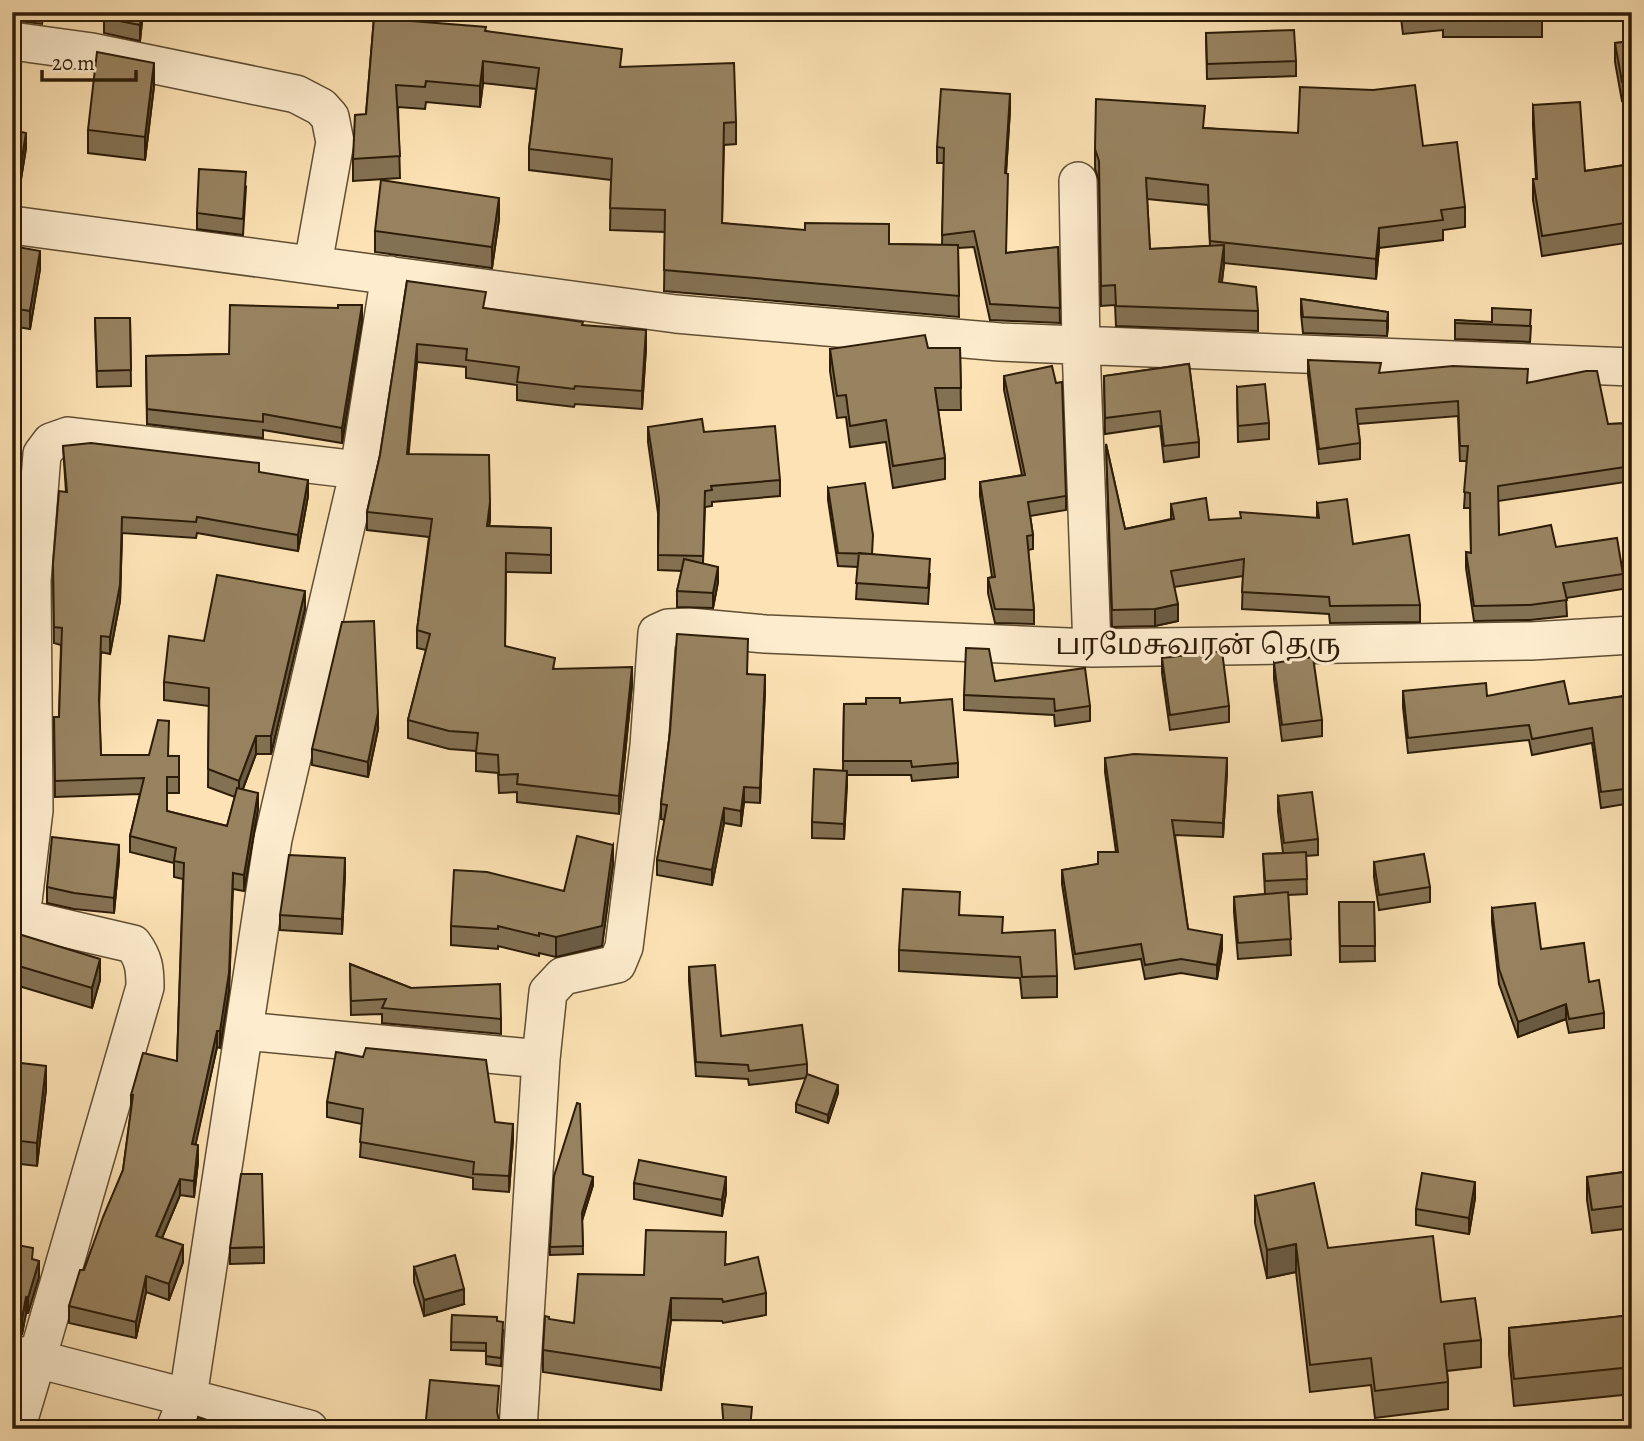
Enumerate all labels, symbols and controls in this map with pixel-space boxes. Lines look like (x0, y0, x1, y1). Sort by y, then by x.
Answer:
scale bar (42, 38, 136, 82)
text: 20 m (52, 49, 95, 77)
street label: பரமேசுவரன் தெரு (1055, 626, 1341, 664)

